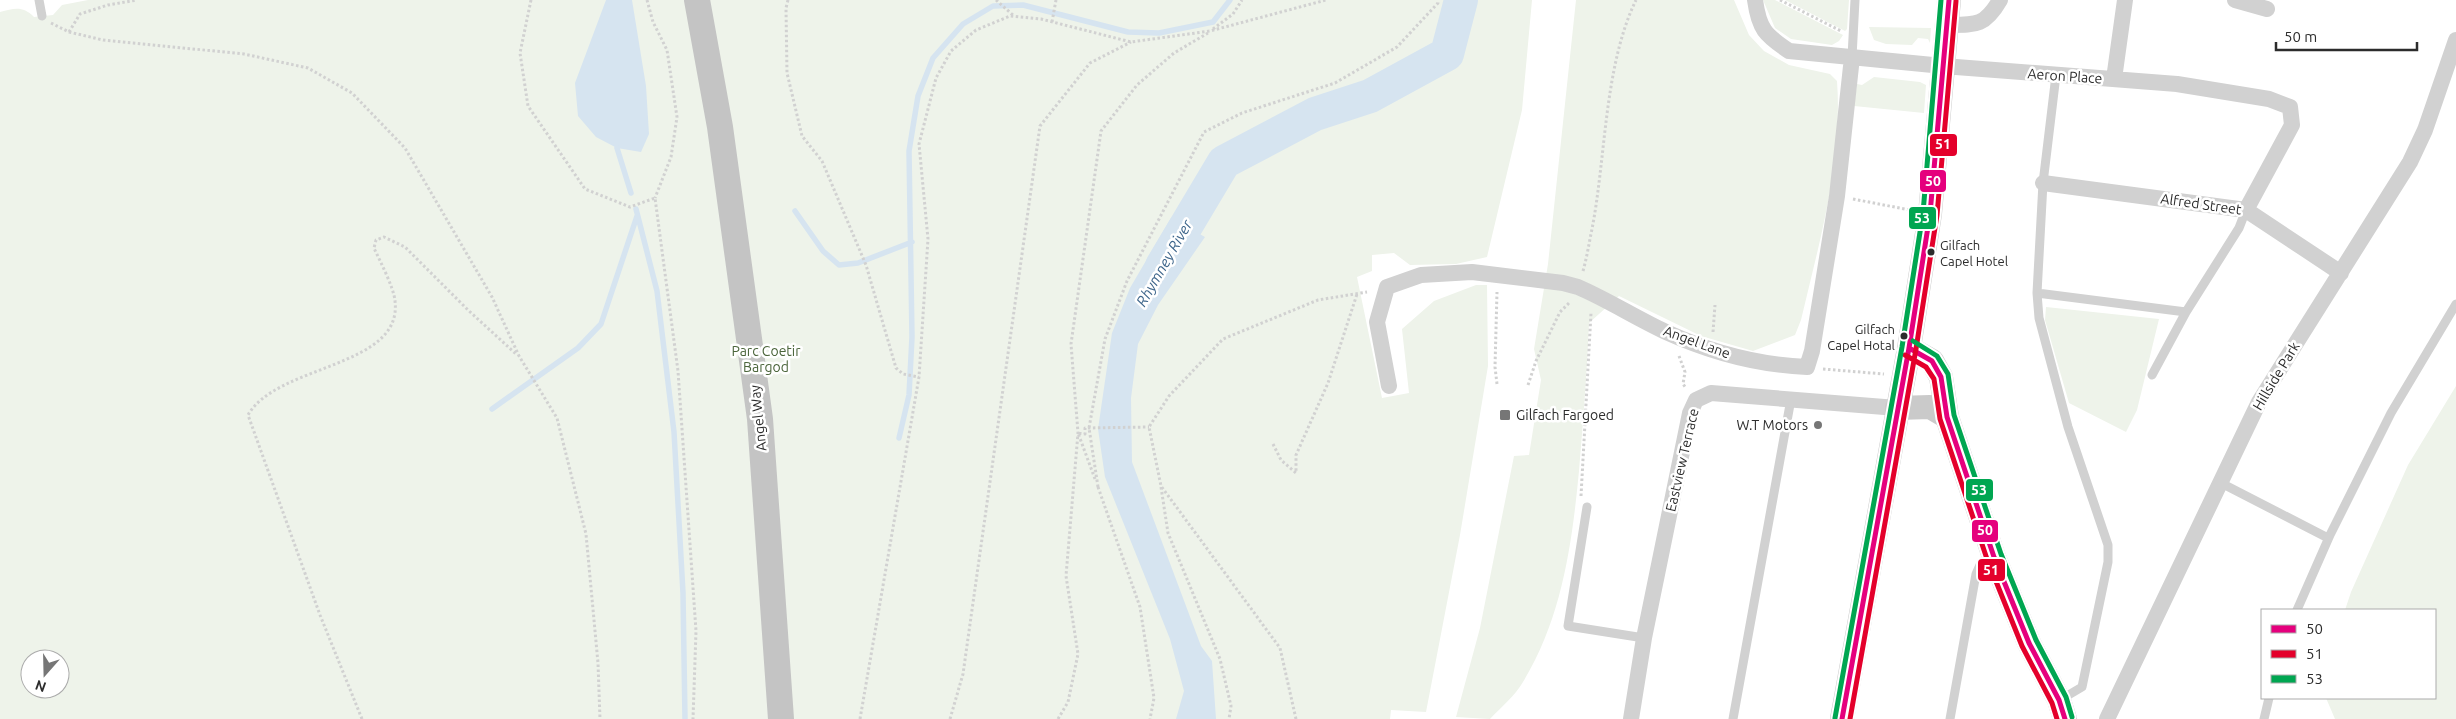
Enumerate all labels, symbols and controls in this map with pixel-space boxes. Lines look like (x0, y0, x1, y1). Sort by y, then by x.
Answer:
scale bar (2276, 20, 2417, 52)
text: 50 m (2284, 28, 2317, 45)
street label: Aeron Place (2027, 65, 2103, 87)
line badge: 51 (1929, 133, 1958, 157)
text: 51 (1935, 136, 1951, 152)
line badge: 50 (1919, 169, 1947, 193)
text: 50 (1925, 173, 1941, 189)
street label: Alfred Street (2159, 190, 2243, 218)
line badge: 53 (1908, 206, 1937, 230)
text: 53 (1914, 210, 1930, 226)
water label: Rhymney River (1132, 216, 1196, 309)
place label: Gilfach Capel Hotel (1940, 238, 2009, 268)
marker: Gilfach Capel Hotel (1926, 247, 1936, 257)
place label: Gilfach Capel Hotal (1827, 322, 1896, 352)
street label: Angel Lane (1661, 323, 1733, 361)
marker: Gilfach Capel Hotal (1899, 331, 1909, 341)
street label: Hillside Park (2249, 339, 2303, 413)
park label: Parc Coetir Bargod (731, 343, 801, 375)
street label: Angel Way (747, 384, 769, 452)
place label: Gilfach Fargoed (1516, 407, 1614, 423)
street label: Eastview Terrace (1662, 407, 1702, 513)
marker: Gilfach Fargoed (1498, 408, 1512, 422)
place label: W.T Motors (1736, 417, 1808, 433)
marker: W.T Motors (1812, 419, 1824, 431)
line badge: 53 (1965, 478, 1994, 502)
text: 53 (1971, 482, 1987, 498)
line badge: 50 (1971, 519, 1999, 543)
text: 50 (1977, 522, 1993, 538)
line badge: 51 (1977, 558, 2006, 582)
text: 51 (1983, 562, 1999, 578)
legend (2261, 609, 2436, 699)
text: 50 (2306, 620, 2323, 637)
text: 51 (2306, 645, 2323, 662)
north arrow (20, 649, 70, 699)
text: 53 (2306, 670, 2323, 687)
text: N (33, 677, 48, 696)

